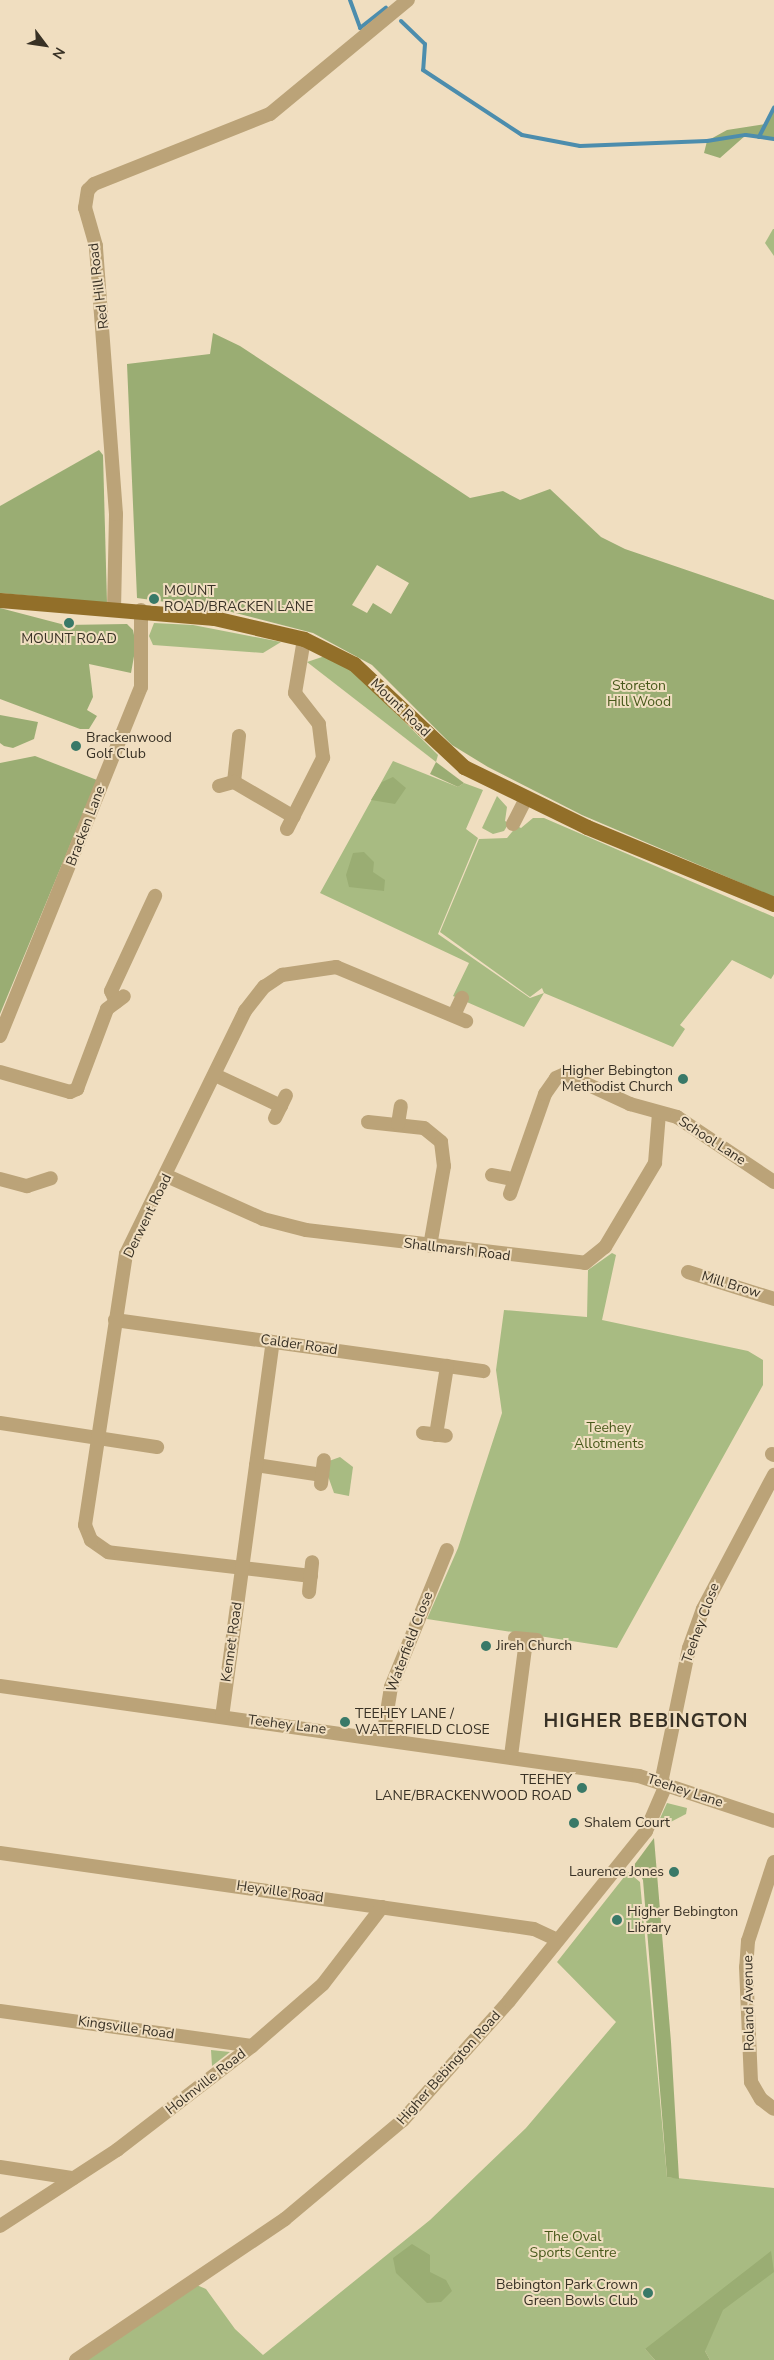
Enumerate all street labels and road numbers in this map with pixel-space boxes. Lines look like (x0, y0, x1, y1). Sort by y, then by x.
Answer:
street label: Red Hill Road (85, 242, 113, 330)
street label: Mount Road (367, 675, 433, 741)
street label: Bracken Lane (63, 784, 109, 868)
street label: School Lane (675, 1113, 749, 1169)
street label: Derwent Road (120, 1171, 176, 1261)
street label: Shallmarsh Road (403, 1235, 511, 1265)
street label: Mill Brow (699, 1268, 763, 1302)
street label: Calder Road (259, 1331, 339, 1359)
street label: Teehey Close (679, 1581, 723, 1665)
street label: Waterfield Close (383, 1589, 437, 1695)
street label: Kennet Road (218, 1601, 246, 1683)
street label: Teehey Lane (247, 1712, 327, 1738)
street label: Teehey Lane (645, 1771, 725, 1811)
street label: Heyville Road (235, 1878, 325, 1906)
street label: Roland Avenue (740, 1955, 758, 2051)
street label: Higher Bebington Road (393, 2008, 505, 2128)
street label: Kingsville Road (77, 2013, 175, 2043)
street label: Holmville Road (163, 2046, 249, 2118)

